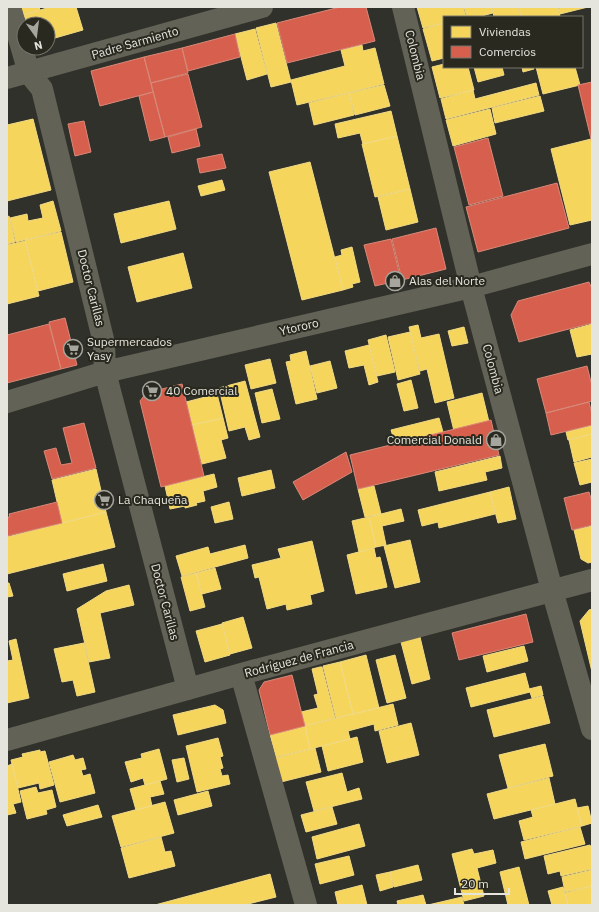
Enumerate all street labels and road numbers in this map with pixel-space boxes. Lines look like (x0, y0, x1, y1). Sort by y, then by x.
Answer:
street label: Padre Sarmiento (90, 23, 180, 62)
street label: Colombia (402, 28, 429, 82)
street label: Doctor Carillas (75, 248, 108, 328)
street label: Ytororo (278, 315, 320, 338)
street label: Colombia (480, 342, 507, 396)
street label: Doctor Carillas (148, 562, 183, 642)
street label: Rodríguez de Francia (243, 637, 356, 680)

